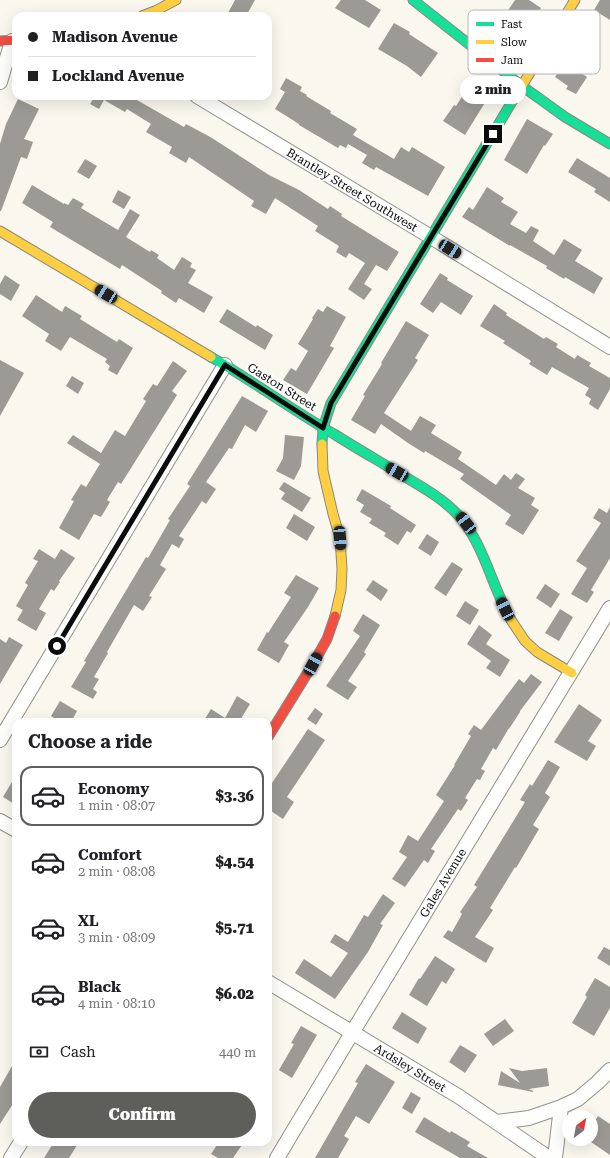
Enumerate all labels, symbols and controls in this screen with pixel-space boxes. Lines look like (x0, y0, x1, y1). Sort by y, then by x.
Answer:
legend (468, 10, 600, 74)
text: Fast (501, 18, 522, 31)
text: Madison Avenue (52, 28, 178, 46)
text: Slow (501, 36, 528, 49)
text: Jam (501, 54, 523, 67)
text: Lockland Avenue (52, 67, 184, 85)
callout: 2 min (460, 76, 526, 104)
text: 2 min (475, 82, 511, 97)
route end (484, 125, 502, 143)
street label: Brantley Street Southwest (284, 145, 421, 235)
car (437, 238, 463, 260)
car (93, 283, 119, 305)
street label: Gaston Street (245, 360, 319, 414)
car (384, 461, 410, 483)
car (454, 510, 478, 536)
car (333, 526, 347, 550)
car (494, 596, 516, 622)
route start (48, 637, 66, 655)
car (302, 651, 324, 677)
text: Choose a ride (28, 731, 152, 752)
icon: car (30, 778, 66, 814)
text: Economy (78, 780, 149, 798)
text: $3.36 (215, 787, 254, 805)
text: 1 min · 08:07 (78, 798, 155, 813)
icon: car (30, 844, 66, 880)
text: Comfort (78, 846, 142, 864)
street label: Gales Avenue (417, 846, 469, 920)
text: $4.54 (215, 853, 254, 871)
text: 2 min · 08:08 (78, 864, 155, 879)
icon: car (30, 910, 66, 946)
text: XL (78, 912, 99, 930)
text: $5.71 (215, 919, 254, 937)
text: 3 min · 08:09 (78, 930, 155, 945)
icon: car (30, 976, 66, 1012)
text: Black (78, 978, 121, 996)
text: $6.02 (215, 985, 254, 1003)
text: 4 min · 08:10 (78, 996, 155, 1011)
icon: cash (28, 1041, 50, 1063)
street label: Ardsley Street (372, 1041, 449, 1095)
text: Cash (60, 1043, 96, 1061)
text: 440 m (219, 1045, 256, 1060)
button: Confirm (28, 1092, 256, 1138)
north arrow (562, 1110, 598, 1146)
map controls (562, 1110, 598, 1146)

